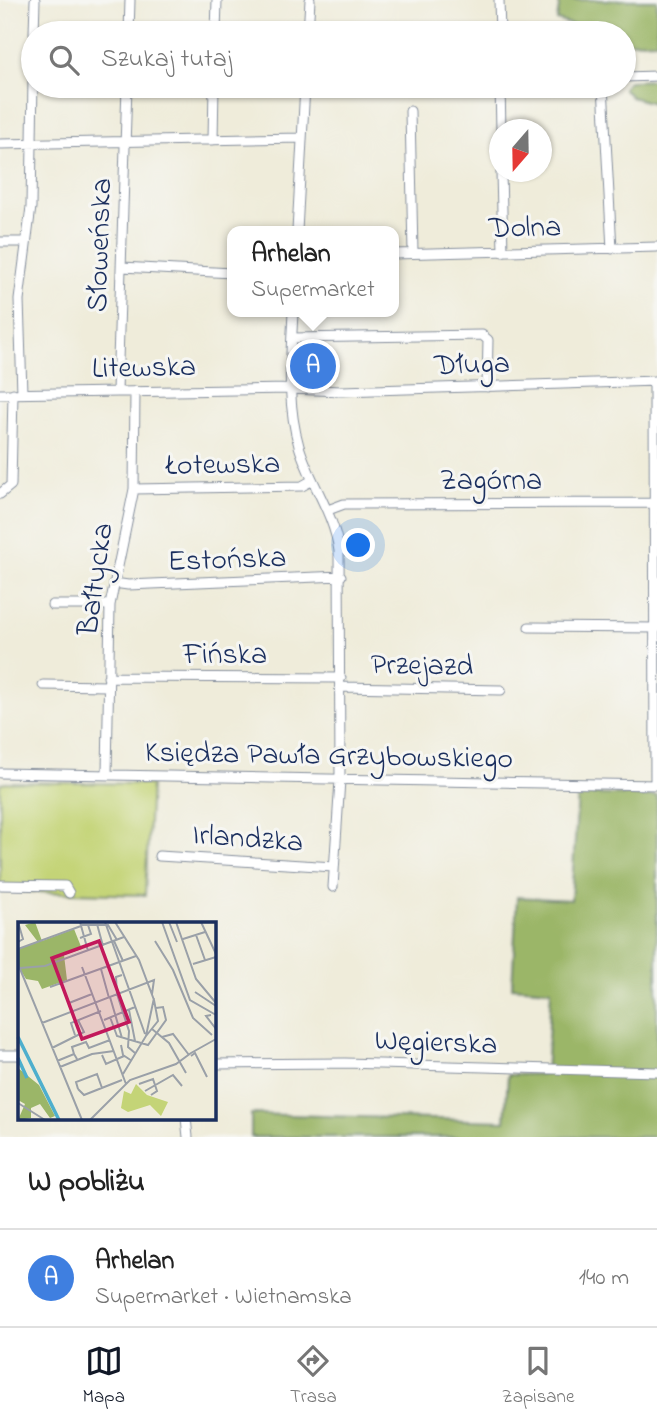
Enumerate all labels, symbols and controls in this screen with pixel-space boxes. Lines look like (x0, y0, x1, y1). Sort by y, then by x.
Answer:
search box (21, 21, 636, 98)
icon: search (45, 41, 83, 79)
text: Szukaj tutaj (101, 41, 232, 79)
north arrow (489, 119, 552, 182)
street label: Słoweńska (77, 177, 125, 313)
street label: Dolna (487, 206, 562, 252)
popup (227, 226, 399, 317)
text: Arhelan (251, 236, 331, 274)
text: Supermarket (251, 274, 375, 307)
pin: A (290, 340, 336, 392)
street label: Długa (433, 343, 511, 389)
street label: Litewska (92, 346, 197, 392)
street label: Łotewska (164, 443, 281, 489)
street label: Zagórna (440, 460, 542, 504)
street label: Bałtycka (67, 520, 127, 640)
your location (341, 528, 375, 562)
street label: Estońska (167, 537, 287, 585)
street label: Fińska (182, 634, 267, 678)
street label: Przejazd (370, 644, 474, 690)
street label: Księdza Pawła Grzybowskiego (145, 732, 513, 782)
street label: Irlandzka (191, 814, 305, 866)
inset map (18, 922, 215, 1120)
street label: Węgierska (374, 1020, 498, 1068)
text: W pobliżu (28, 1161, 145, 1205)
text: Arhelan (95, 1243, 174, 1281)
text: A (44, 1262, 58, 1295)
text: 140 m (579, 1262, 629, 1295)
text: Supermarket · Wietnamska (95, 1281, 352, 1314)
tab: Mapa (83, 1342, 125, 1411)
tab: Trasa (290, 1342, 337, 1411)
tab: Zapisane (502, 1342, 574, 1411)

